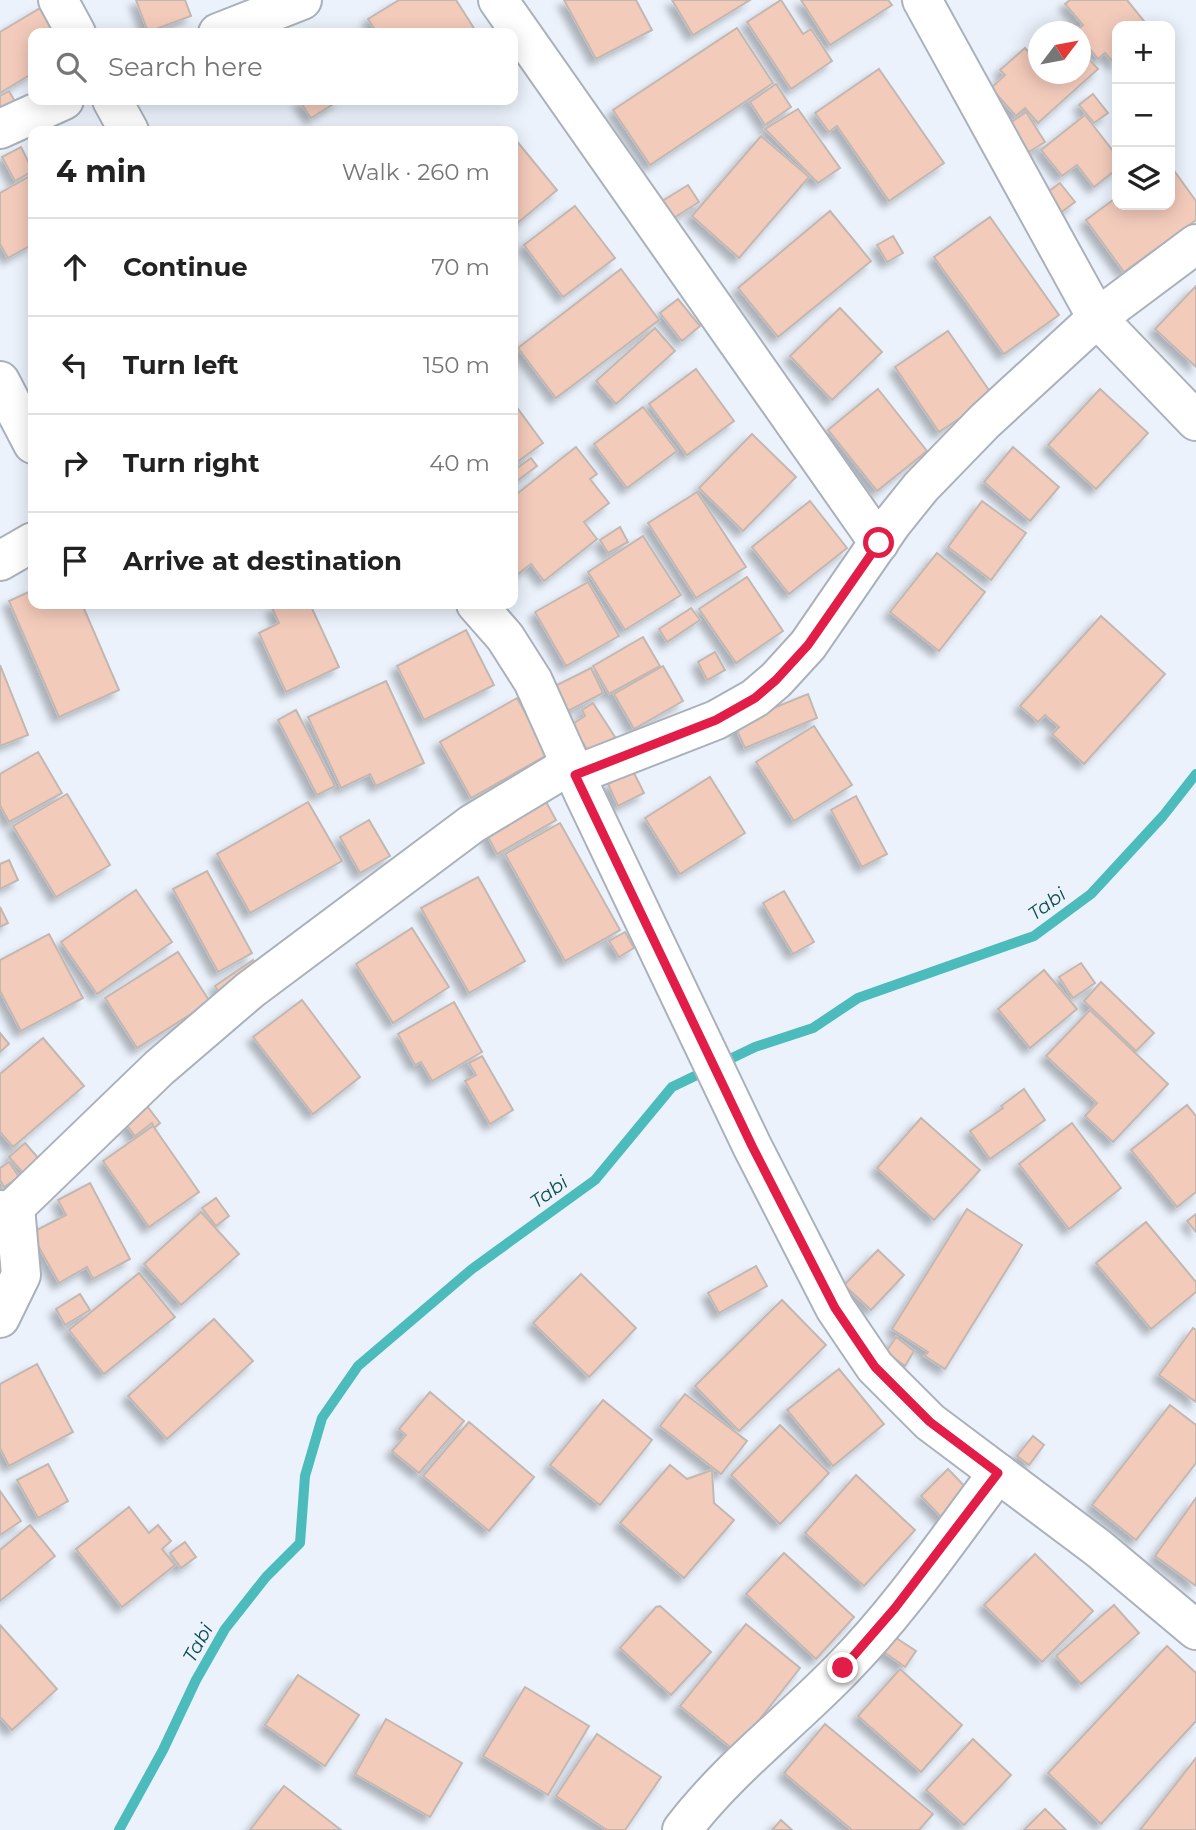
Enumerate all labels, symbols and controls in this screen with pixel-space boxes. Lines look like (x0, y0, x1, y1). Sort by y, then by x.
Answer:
north arrow (1028, 21, 1091, 84)
map controls (1112, 21, 1175, 210)
button: + (1112, 21, 1175, 84)
search box (28, 28, 518, 105)
icon: search (52, 48, 90, 86)
text: Search here (108, 51, 263, 83)
button: − (1112, 84, 1175, 147)
button: layers (1112, 147, 1175, 210)
text: 4 min (56, 153, 146, 190)
text: Walk · 260 m (342, 158, 490, 186)
icon: ahead (56, 248, 94, 286)
text: Continue (123, 251, 248, 283)
text: 70 m (431, 253, 490, 281)
icon: left (56, 346, 94, 384)
text: Turn left (123, 349, 239, 381)
text: 150 m (423, 351, 490, 379)
icon: right (56, 444, 94, 482)
text: Turn right (123, 447, 259, 479)
text: 40 m (429, 449, 490, 477)
route start (863, 527, 894, 558)
icon: arrive (56, 542, 94, 580)
text: Arrive at destination (123, 545, 402, 577)
water label: Tabi (1024, 882, 1071, 925)
water label: Tabi (526, 1170, 573, 1213)
water label: Tabi (178, 1619, 218, 1666)
route end (827, 1652, 858, 1683)

